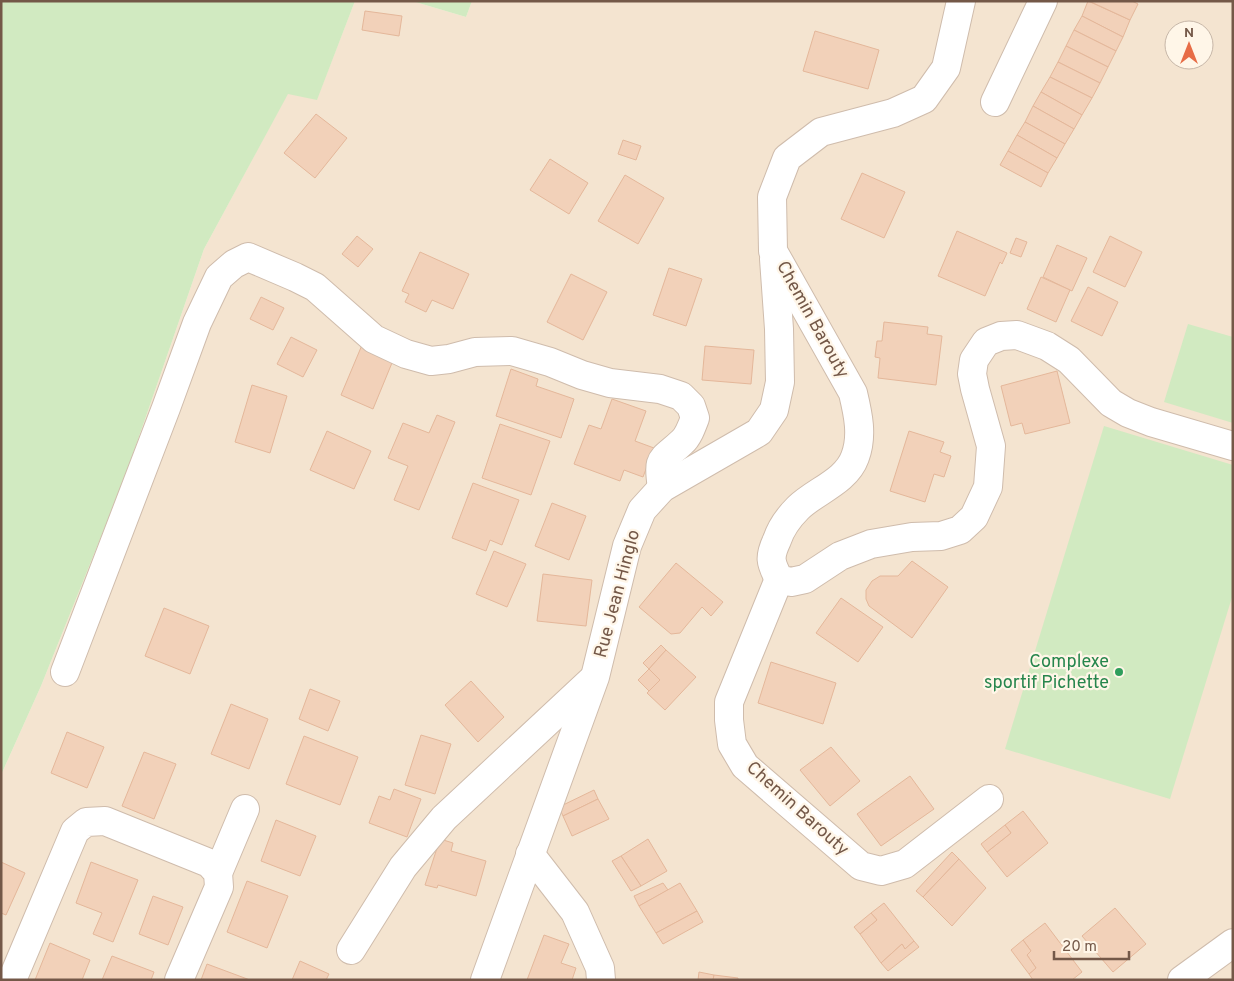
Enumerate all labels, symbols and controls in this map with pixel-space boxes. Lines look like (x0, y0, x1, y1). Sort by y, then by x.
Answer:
north arrow (1164, 20, 1214, 70)
text: N (1184, 25, 1194, 42)
street label: Chemin Barouty (770, 257, 854, 383)
street label: Rue Jean Hinglo (590, 527, 646, 661)
place label: Complexe sportif Pichette (984, 651, 1109, 695)
marker: Complexe sportif Pichette (1113, 666, 1125, 678)
street label: Chemin Barouty (741, 757, 853, 861)
scale bar (1054, 928, 1129, 960)
text: 20 m (1062, 938, 1097, 957)

